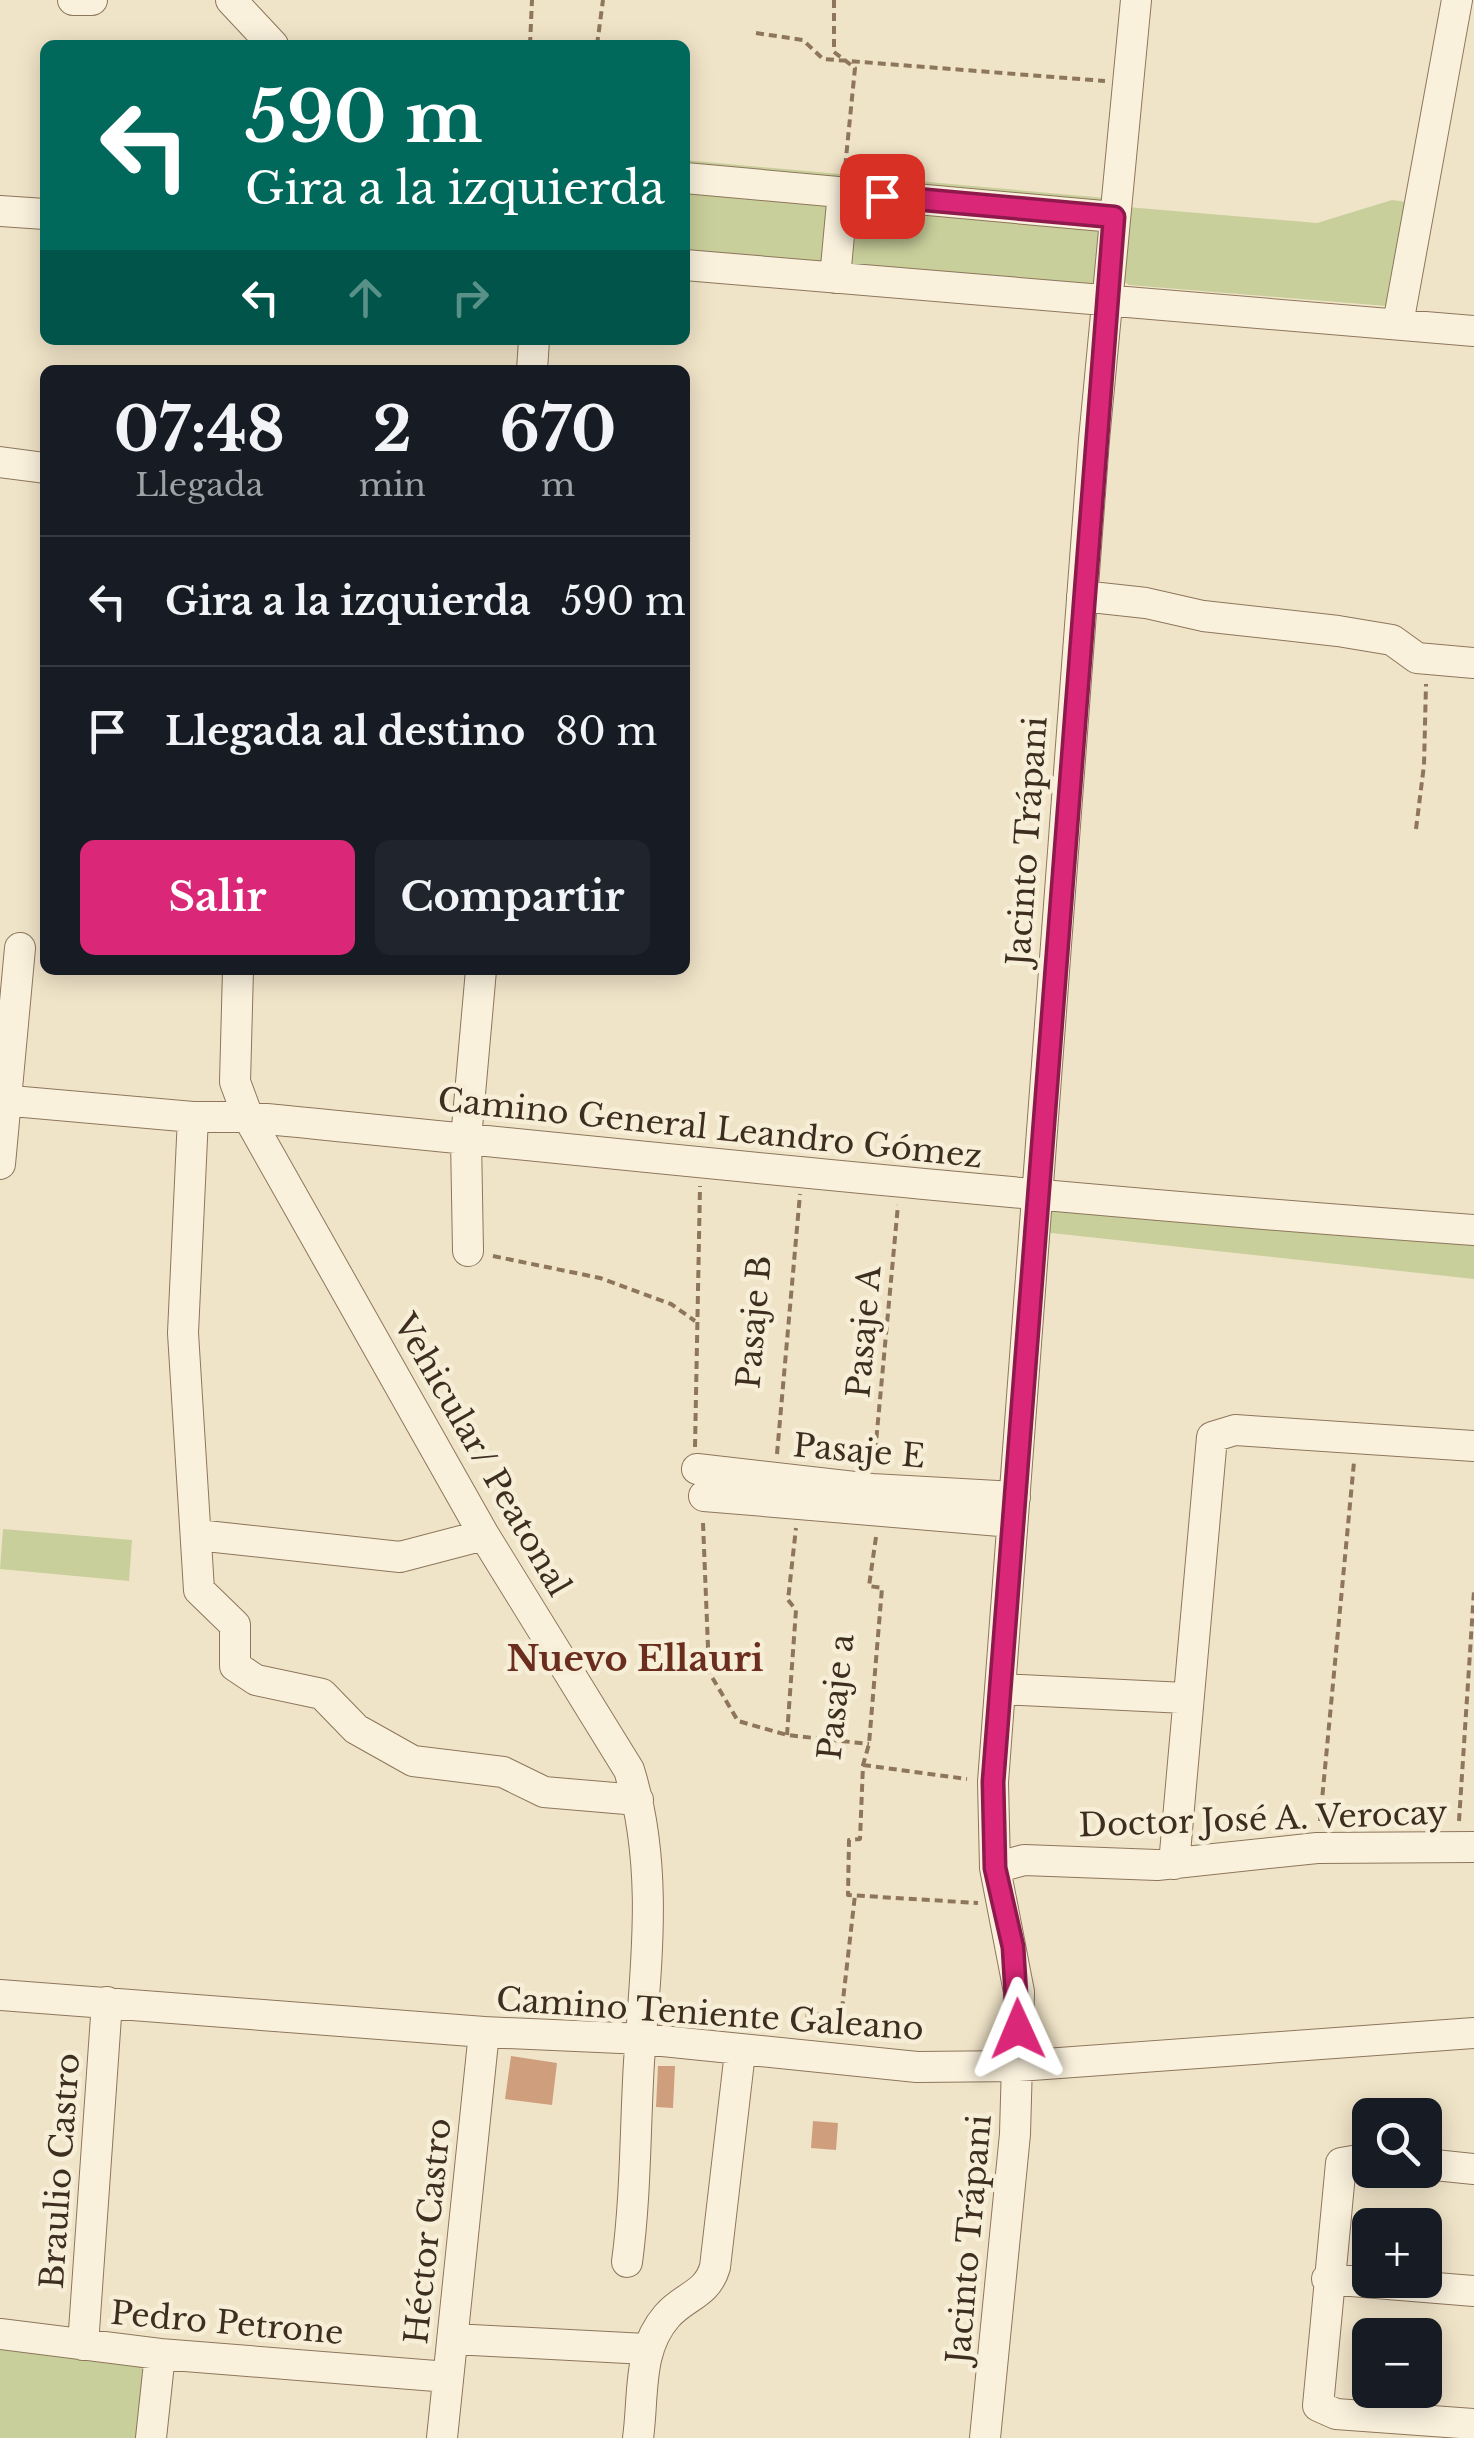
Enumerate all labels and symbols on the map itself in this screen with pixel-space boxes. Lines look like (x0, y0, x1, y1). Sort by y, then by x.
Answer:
pin (840, 154, 925, 239)
street label: Jacinto Trápani (998, 715, 1056, 971)
street label: Camino General Leandro Gómez (436, 1080, 984, 1176)
street label: Pasaje B (728, 1254, 780, 1390)
street label: Pasaje A (838, 1263, 890, 1400)
street label: Vehicular/ Peatonal (384, 1306, 579, 1603)
street label: Pasaje E (791, 1425, 927, 1477)
street label: Pasaje a (809, 1632, 863, 1762)
district label: Nuevo Ellauri (507, 1637, 764, 1680)
street label: Doctor José A. Verocay (1078, 1793, 1448, 1845)
position arrow (966, 1977, 1070, 2081)
street label: Camino Teniente Galeano (495, 1979, 925, 2049)
street label: Braulio Castro (32, 2052, 88, 2290)
street label: Jacinto Trápani (938, 2113, 1000, 2369)
street label: Héctor Castro (396, 2116, 460, 2346)
street label: Pedro Petrone (109, 2293, 345, 2353)

